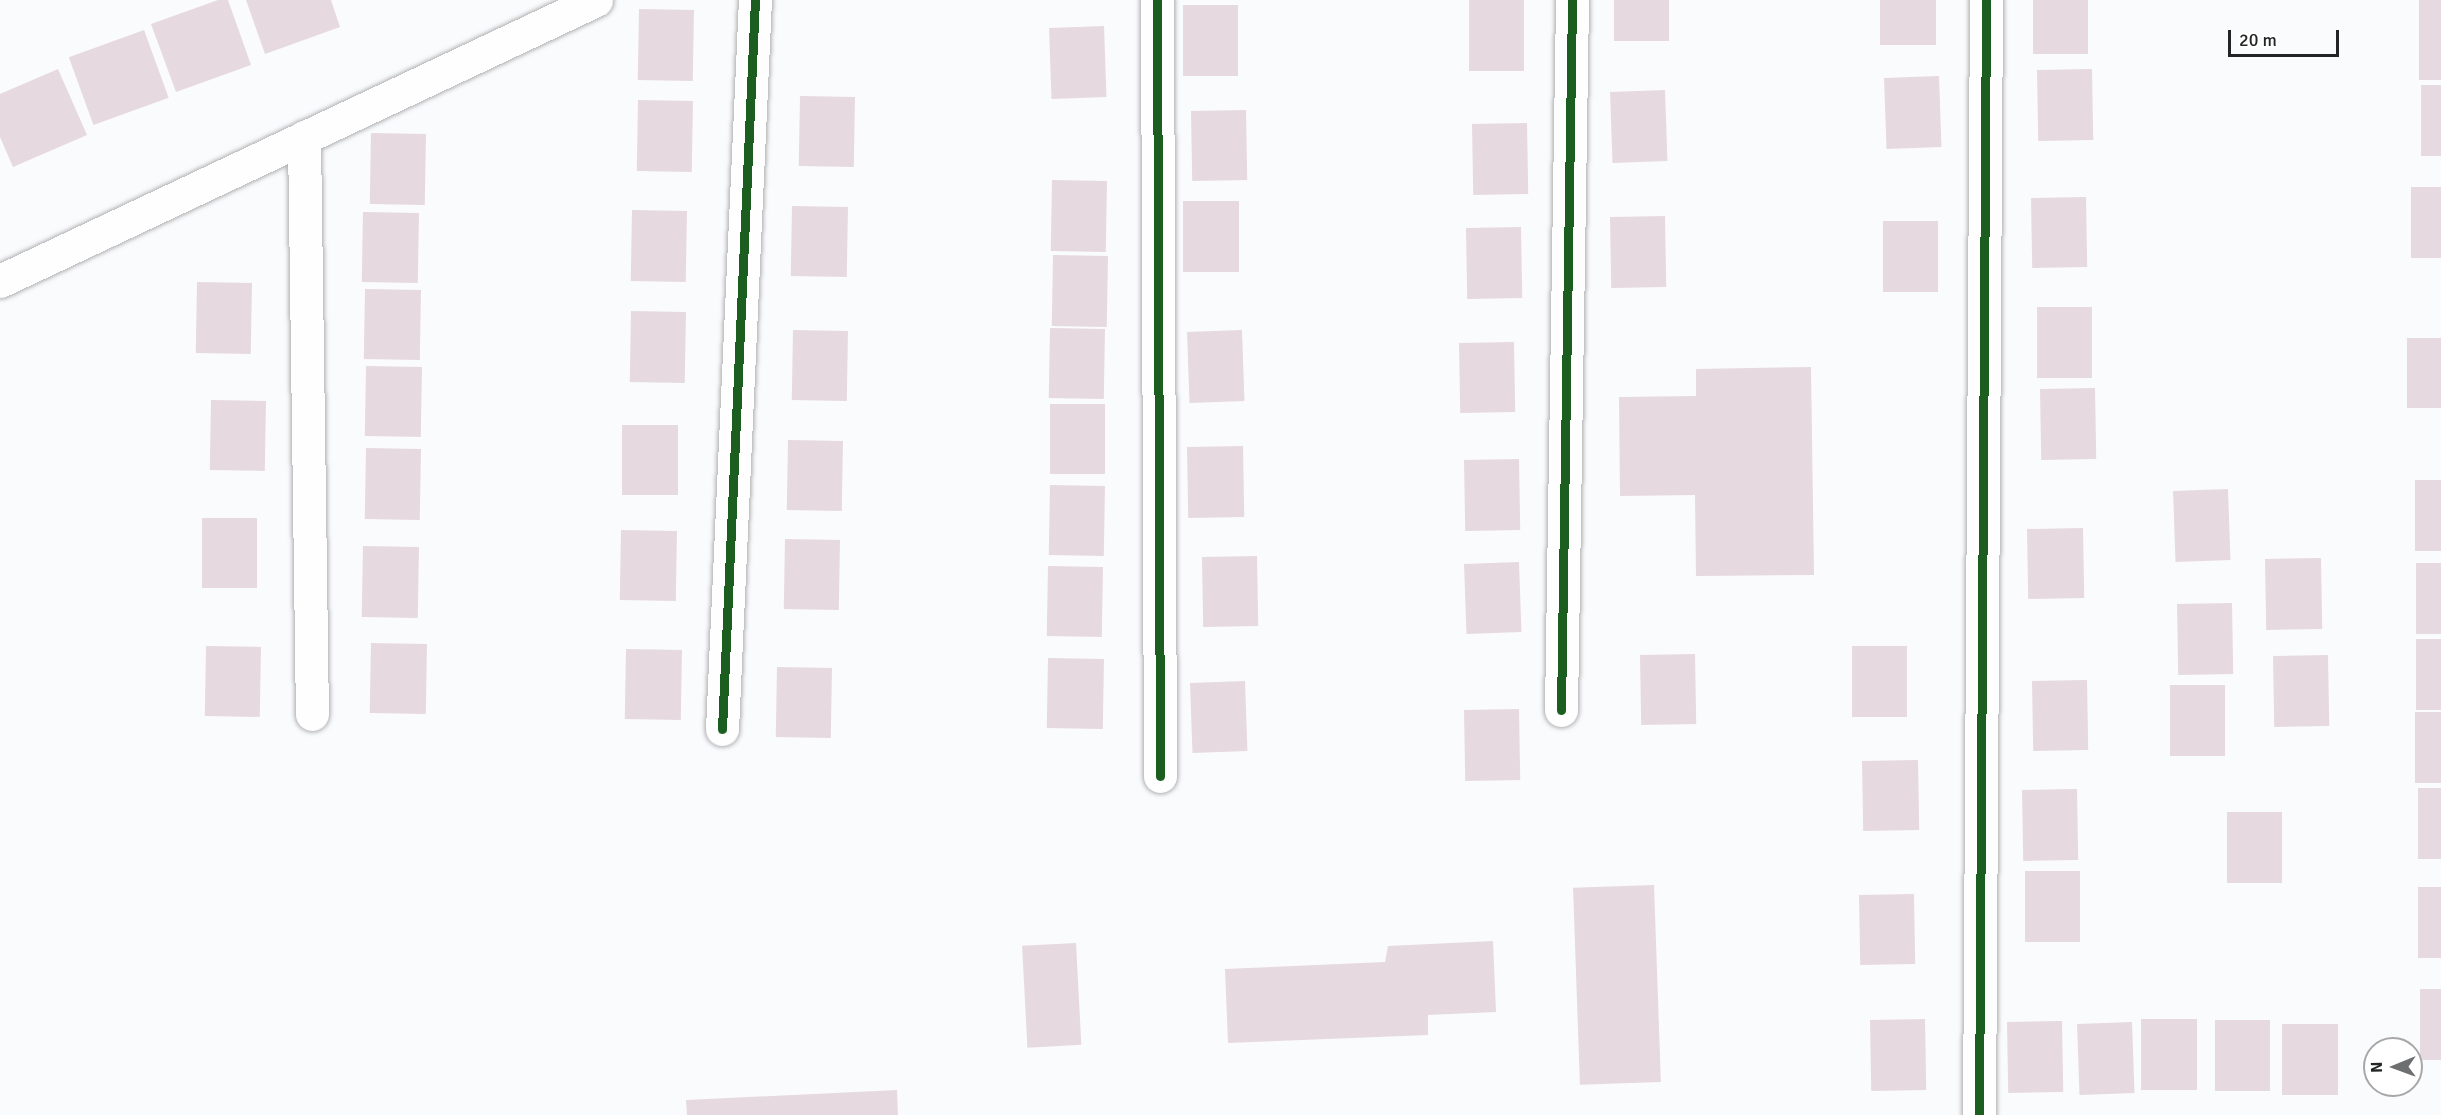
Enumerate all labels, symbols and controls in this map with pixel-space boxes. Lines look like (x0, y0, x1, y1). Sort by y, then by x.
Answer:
scale bar (2231, 18, 2342, 56)
text: 20 m (2239, 29, 2277, 51)
north arrow (2363, 1037, 2423, 1097)
text: N (2367, 1062, 2387, 1073)

